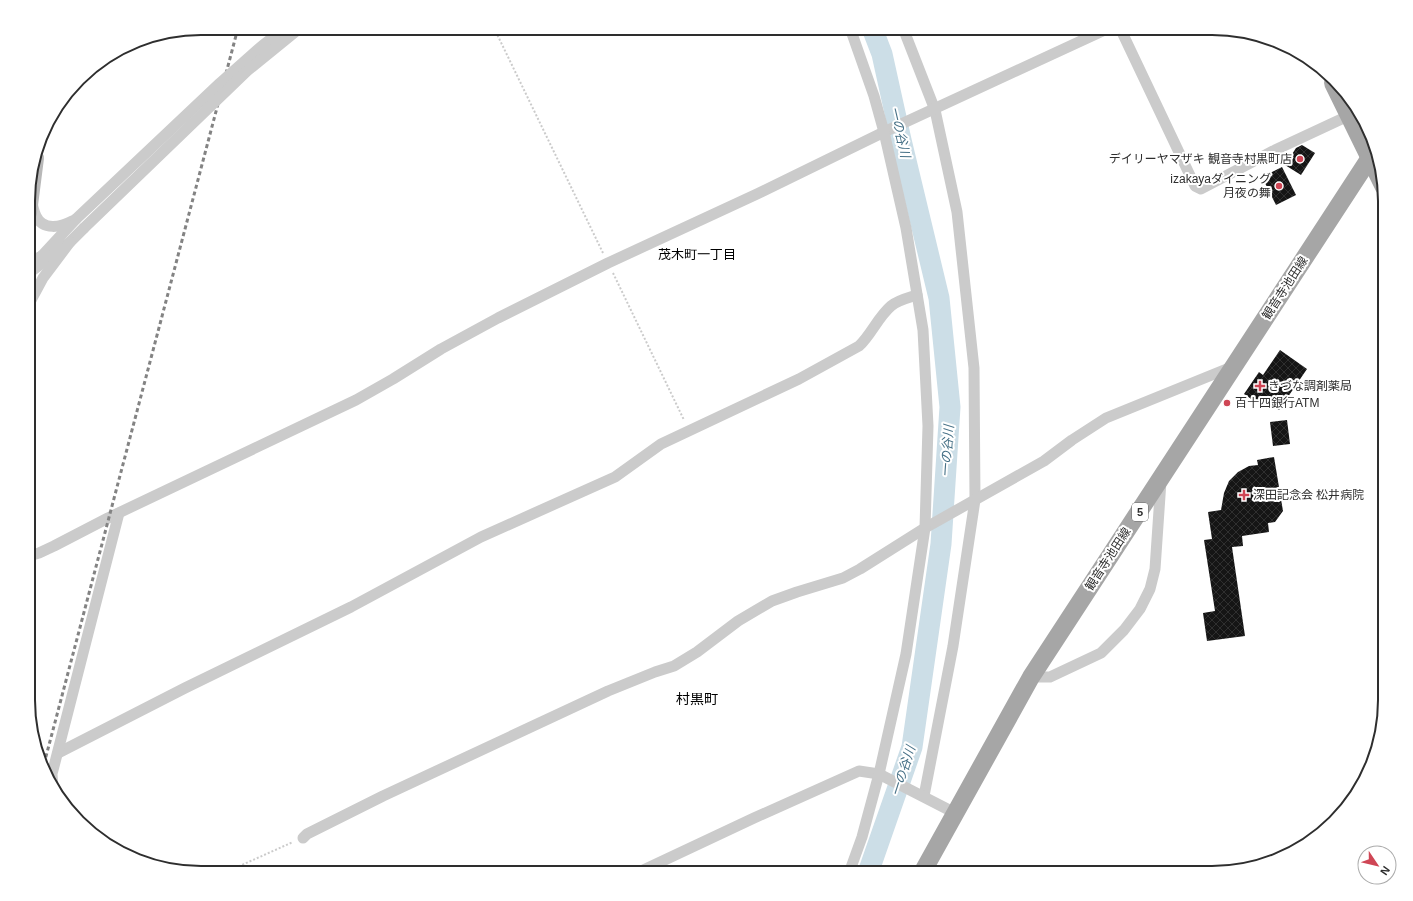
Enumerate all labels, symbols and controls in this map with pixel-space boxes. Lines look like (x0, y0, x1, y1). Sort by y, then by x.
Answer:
water label: 一の谷川 (887, 105, 914, 161)
place label: デイリーヤマザキ 観音寺村黒町店 (1109, 152, 1292, 166)
marker: デイリーヤマザキ 観音寺村黒町店 (1295, 154, 1305, 164)
place label: izakayaダイニング 月夜の舞 (1170, 172, 1271, 200)
marker: izakayaダイニング 月夜の舞 (1274, 181, 1284, 191)
district label: 茂木町一丁目 (658, 247, 736, 262)
street label: 観音寺池田線 (1260, 254, 1310, 322)
place label: きづな調剤薬局 (1268, 379, 1352, 393)
marker: きづな調剤薬局 (1255, 381, 1265, 391)
place label: 百十四銀行ATM (1235, 396, 1319, 410)
marker: 百十四銀行ATM (1222, 398, 1232, 408)
water label: 一の谷川 (938, 423, 956, 477)
place label: 深田記念会 松井病院 (1253, 488, 1364, 502)
marker: 深田記念会 松井病院 (1238, 489, 1250, 501)
road number: 5 (1132, 503, 1148, 521)
street label: 観音寺池田線 (1083, 525, 1133, 593)
district label: 村黒町 (676, 691, 718, 707)
water label: 一の谷川 (888, 742, 919, 798)
north arrow (1357, 845, 1397, 885)
text: N (1378, 864, 1392, 877)

